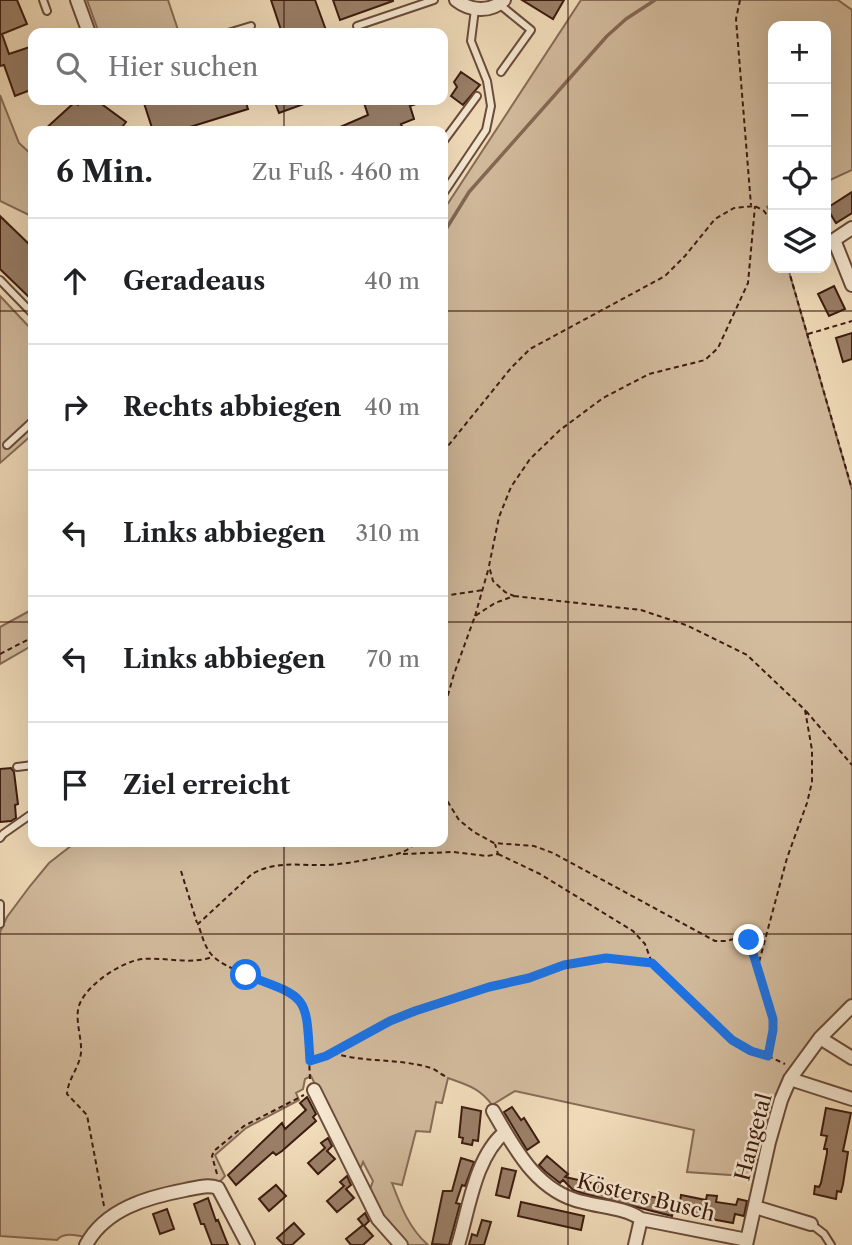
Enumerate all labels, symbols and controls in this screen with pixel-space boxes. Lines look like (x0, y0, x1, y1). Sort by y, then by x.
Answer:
map controls (768, 21, 831, 273)
button: + (768, 21, 831, 84)
search box (28, 28, 448, 105)
icon: search (52, 48, 90, 86)
text: Hier suchen (108, 51, 258, 83)
button: − (768, 84, 831, 147)
button: locate (768, 147, 831, 210)
text: 6 Min. (56, 153, 153, 190)
text: Zu Fuß · 460 m (252, 158, 420, 186)
button: layers (768, 210, 831, 273)
icon: ahead (56, 262, 94, 300)
text: Geradeaus (123, 265, 265, 297)
text: 40 m (365, 267, 420, 295)
icon: right (56, 388, 94, 426)
text: Rechts abbiegen (123, 391, 341, 423)
text: 40 m (365, 393, 420, 421)
icon: left (56, 514, 94, 552)
text: Links abbiegen (123, 517, 326, 549)
text: 310 m (356, 519, 420, 547)
icon: left (56, 640, 94, 678)
text: Links abbiegen (123, 643, 326, 675)
text: 70 m (367, 645, 420, 673)
icon: arrive (56, 766, 94, 804)
text: Ziel erreicht (123, 769, 290, 801)
route end (733, 924, 764, 955)
route start (230, 959, 261, 990)
street label: Hangetal (729, 1091, 777, 1183)
street label: Kösters Busch (574, 1168, 718, 1226)

